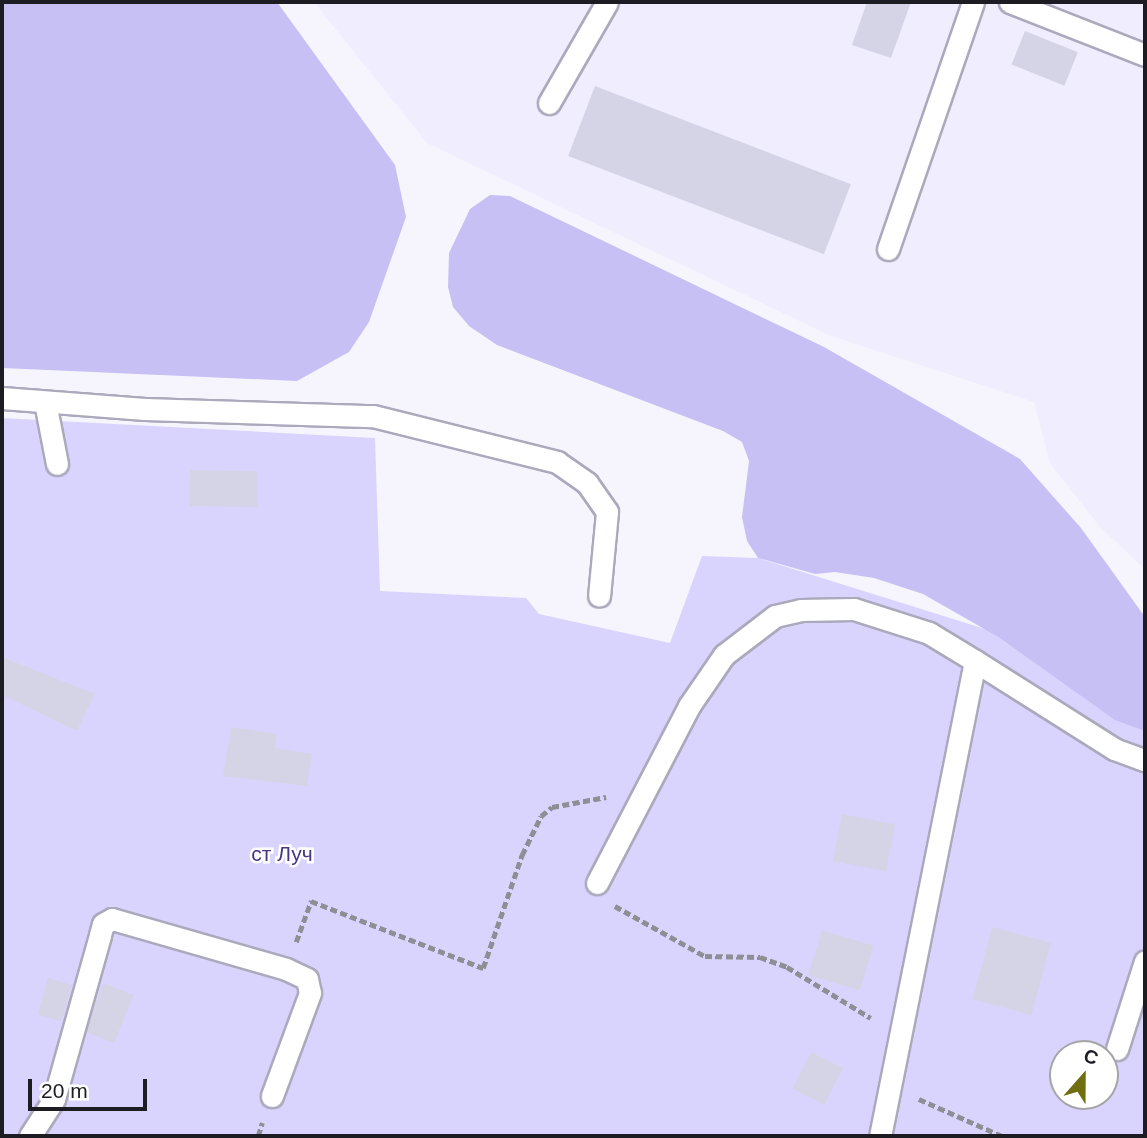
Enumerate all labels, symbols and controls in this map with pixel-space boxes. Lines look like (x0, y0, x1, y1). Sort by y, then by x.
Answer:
park label: ст Луч (251, 841, 313, 867)
north arrow (1049, 1040, 1119, 1110)
text: С (1081, 1045, 1101, 1069)
scale bar (32, 1064, 150, 1108)
text: 20 m (41, 1079, 88, 1102)

